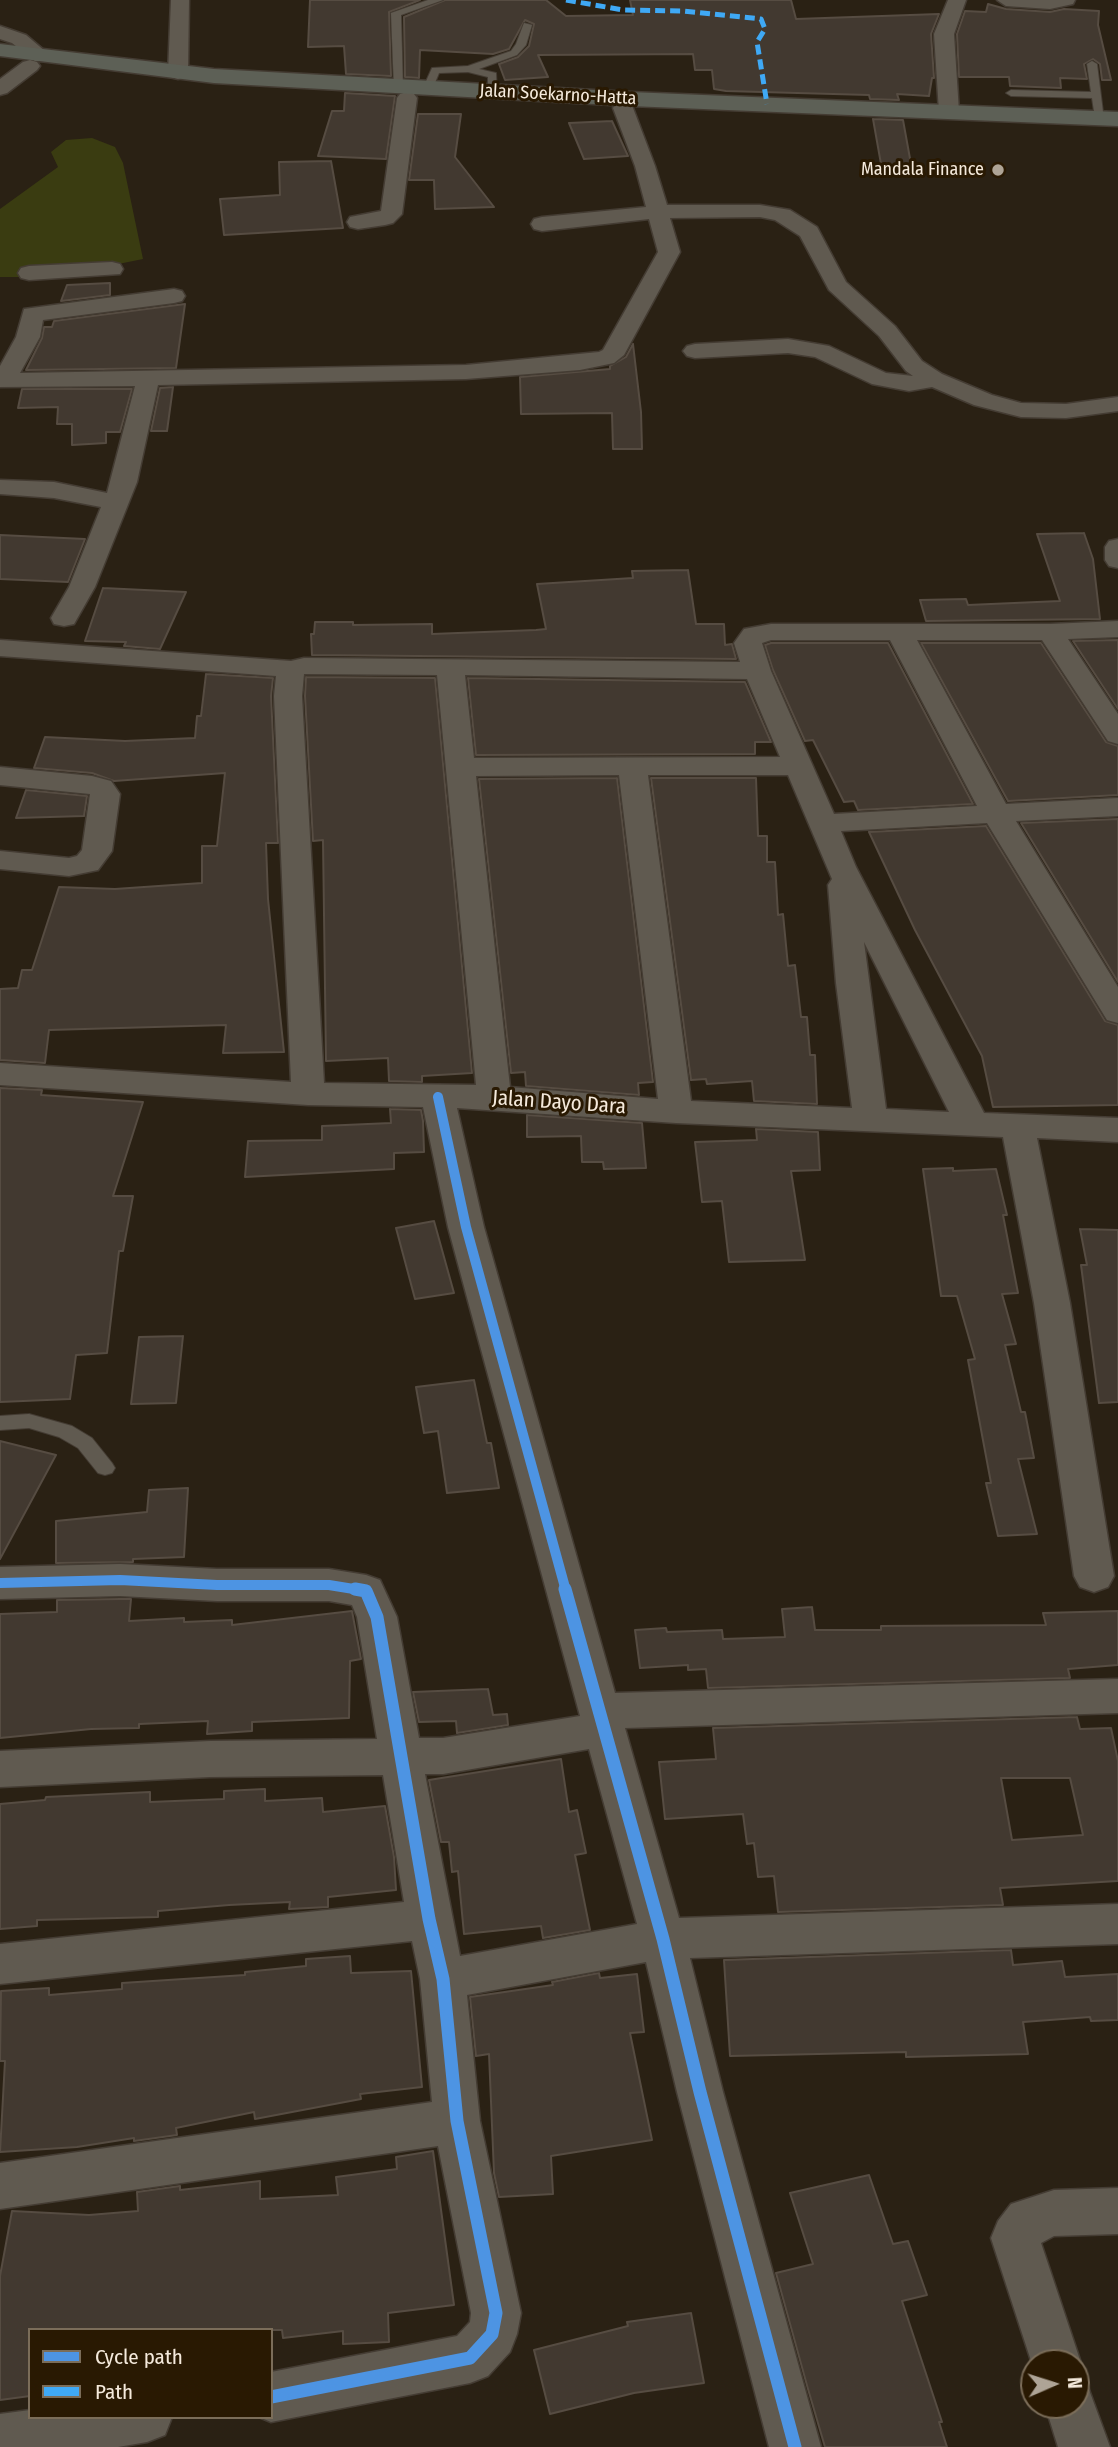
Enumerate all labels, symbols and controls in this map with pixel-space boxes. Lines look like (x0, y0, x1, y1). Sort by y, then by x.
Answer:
street label: Jalan Soekarno-Hatta (479, 80, 637, 110)
place label: Mandala Finance (861, 159, 984, 181)
marker: Mandala Finance (990, 162, 1006, 178)
street label: Jalan Dayo Dara (491, 1086, 627, 1120)
legend (28, 2328, 273, 2419)
text: Cycle path (95, 2344, 183, 2370)
north arrow (1020, 2349, 1090, 2419)
text: N (1063, 2377, 1086, 2389)
text: Path (95, 2379, 133, 2405)

